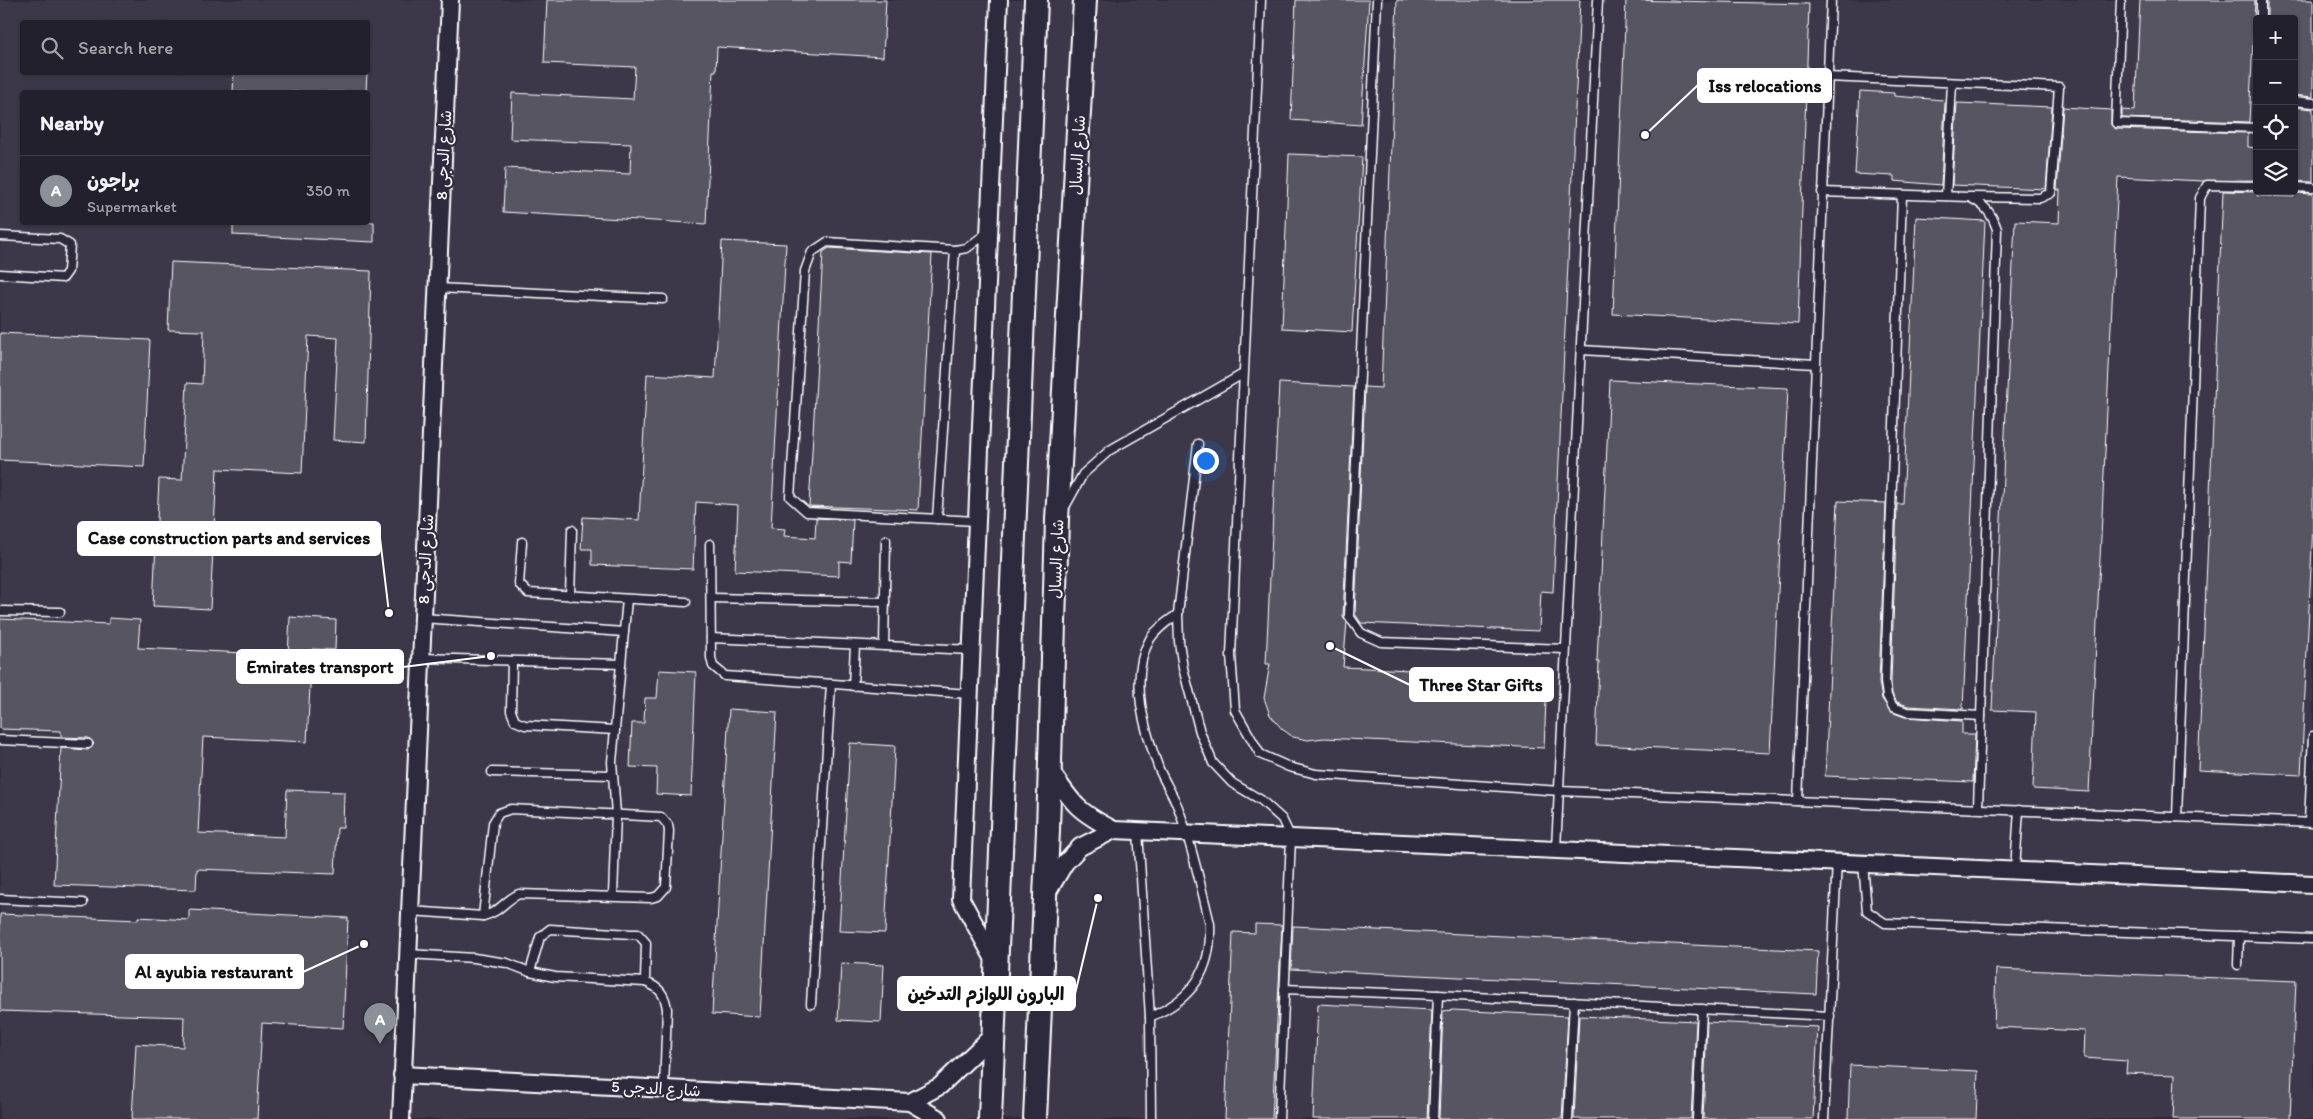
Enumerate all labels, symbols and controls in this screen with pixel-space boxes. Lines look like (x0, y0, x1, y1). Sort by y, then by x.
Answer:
map controls (2253, 15, 2298, 195)
button: + (2253, 15, 2298, 60)
search box (20, 20, 370, 75)
icon: search (38, 34, 66, 62)
text: Search here (78, 36, 173, 59)
button: − (2253, 60, 2298, 105)
callout: Iss relocations (1698, 69, 1831, 102)
text: Iss relocations (1709, 75, 1822, 97)
button: locate (2253, 105, 2298, 150)
text: Nearby (40, 110, 104, 135)
street label: شارع الدجى 8 (432, 110, 457, 200)
street label: شارع البسال (1066, 115, 1091, 196)
button: layers (2253, 150, 2298, 195)
text: براجون (87, 169, 140, 192)
text: A (51, 181, 61, 200)
text: 350 m (306, 181, 350, 200)
text: Supermarket (87, 197, 177, 216)
your location (1193, 448, 1219, 474)
street label: شارع الدجى 8 (414, 514, 439, 604)
street label: شارع البسال (1046, 519, 1069, 599)
callout: Case construction parts and services (78, 522, 380, 555)
text: Case construction parts and services (88, 527, 370, 549)
callout: Emirates transport (237, 650, 403, 683)
text: Emirates transport (247, 656, 394, 678)
callout: Three Star Gifts (1410, 668, 1553, 701)
text: Three Star Gifts (1418, 674, 1543, 696)
callout: Al ayubia restaurant (126, 955, 303, 988)
text: Al ayubia restaurant (134, 961, 293, 983)
callout: البارون اللوازم التدخين (898, 977, 1075, 1010)
text: البارون اللوازم التدخين (908, 983, 1064, 1008)
pin: A (364, 1003, 396, 1044)
street label: شارع الدجى 5 (611, 1077, 701, 1102)

